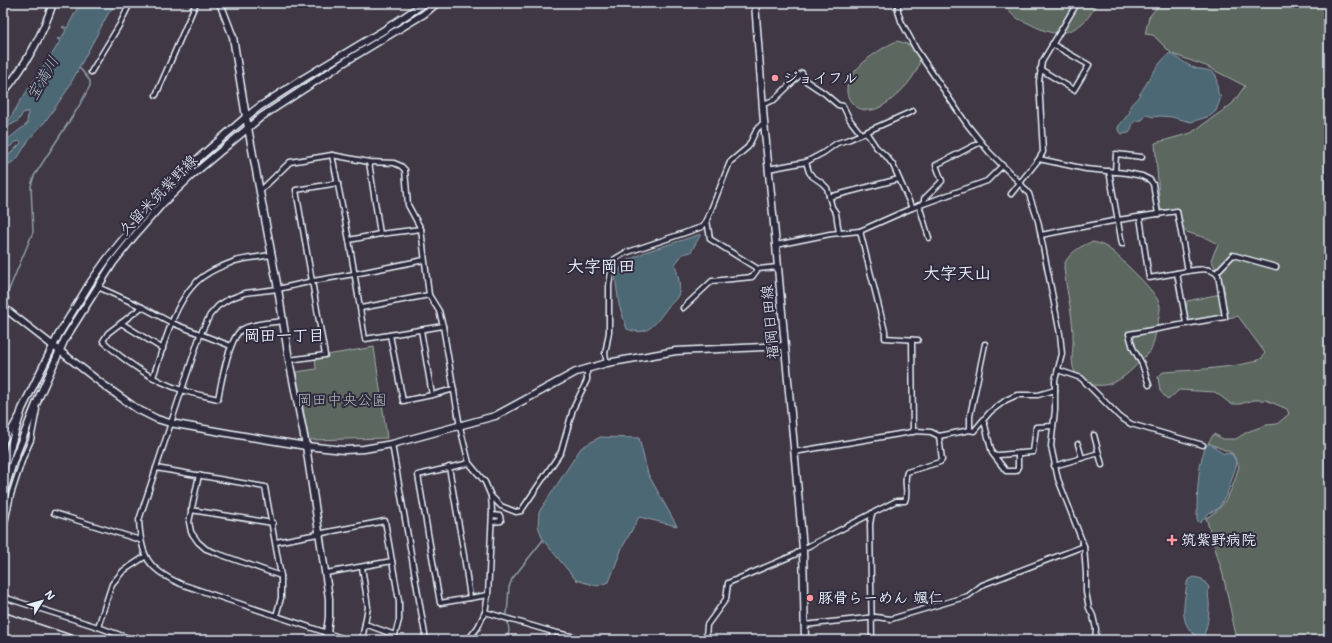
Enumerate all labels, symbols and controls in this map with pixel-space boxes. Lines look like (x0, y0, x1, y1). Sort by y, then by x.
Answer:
water label: 宝満川 (21, 52, 64, 104)
place label: ジョイフル (783, 68, 858, 88)
marker: ジョイフル (770, 73, 780, 83)
street label: 久留米筑紫野線 (114, 150, 202, 240)
district label: 大字岡田 (567, 255, 635, 277)
district label: 大字天山 (923, 262, 991, 284)
street label: 福岡日田線 (757, 284, 783, 360)
district label: 岡田一丁目 (244, 325, 324, 346)
park label: 岡田中央公園 (297, 390, 387, 410)
place label: 筑紫野病院 (1181, 530, 1256, 550)
marker: 筑紫野病院 (1166, 534, 1178, 546)
north arrow (22, 581, 62, 621)
text: N (41, 587, 58, 604)
place label: 豚骨らーめん 颯仁 (818, 588, 943, 608)
marker: 豚骨らーめん 颯仁 (805, 593, 815, 603)

